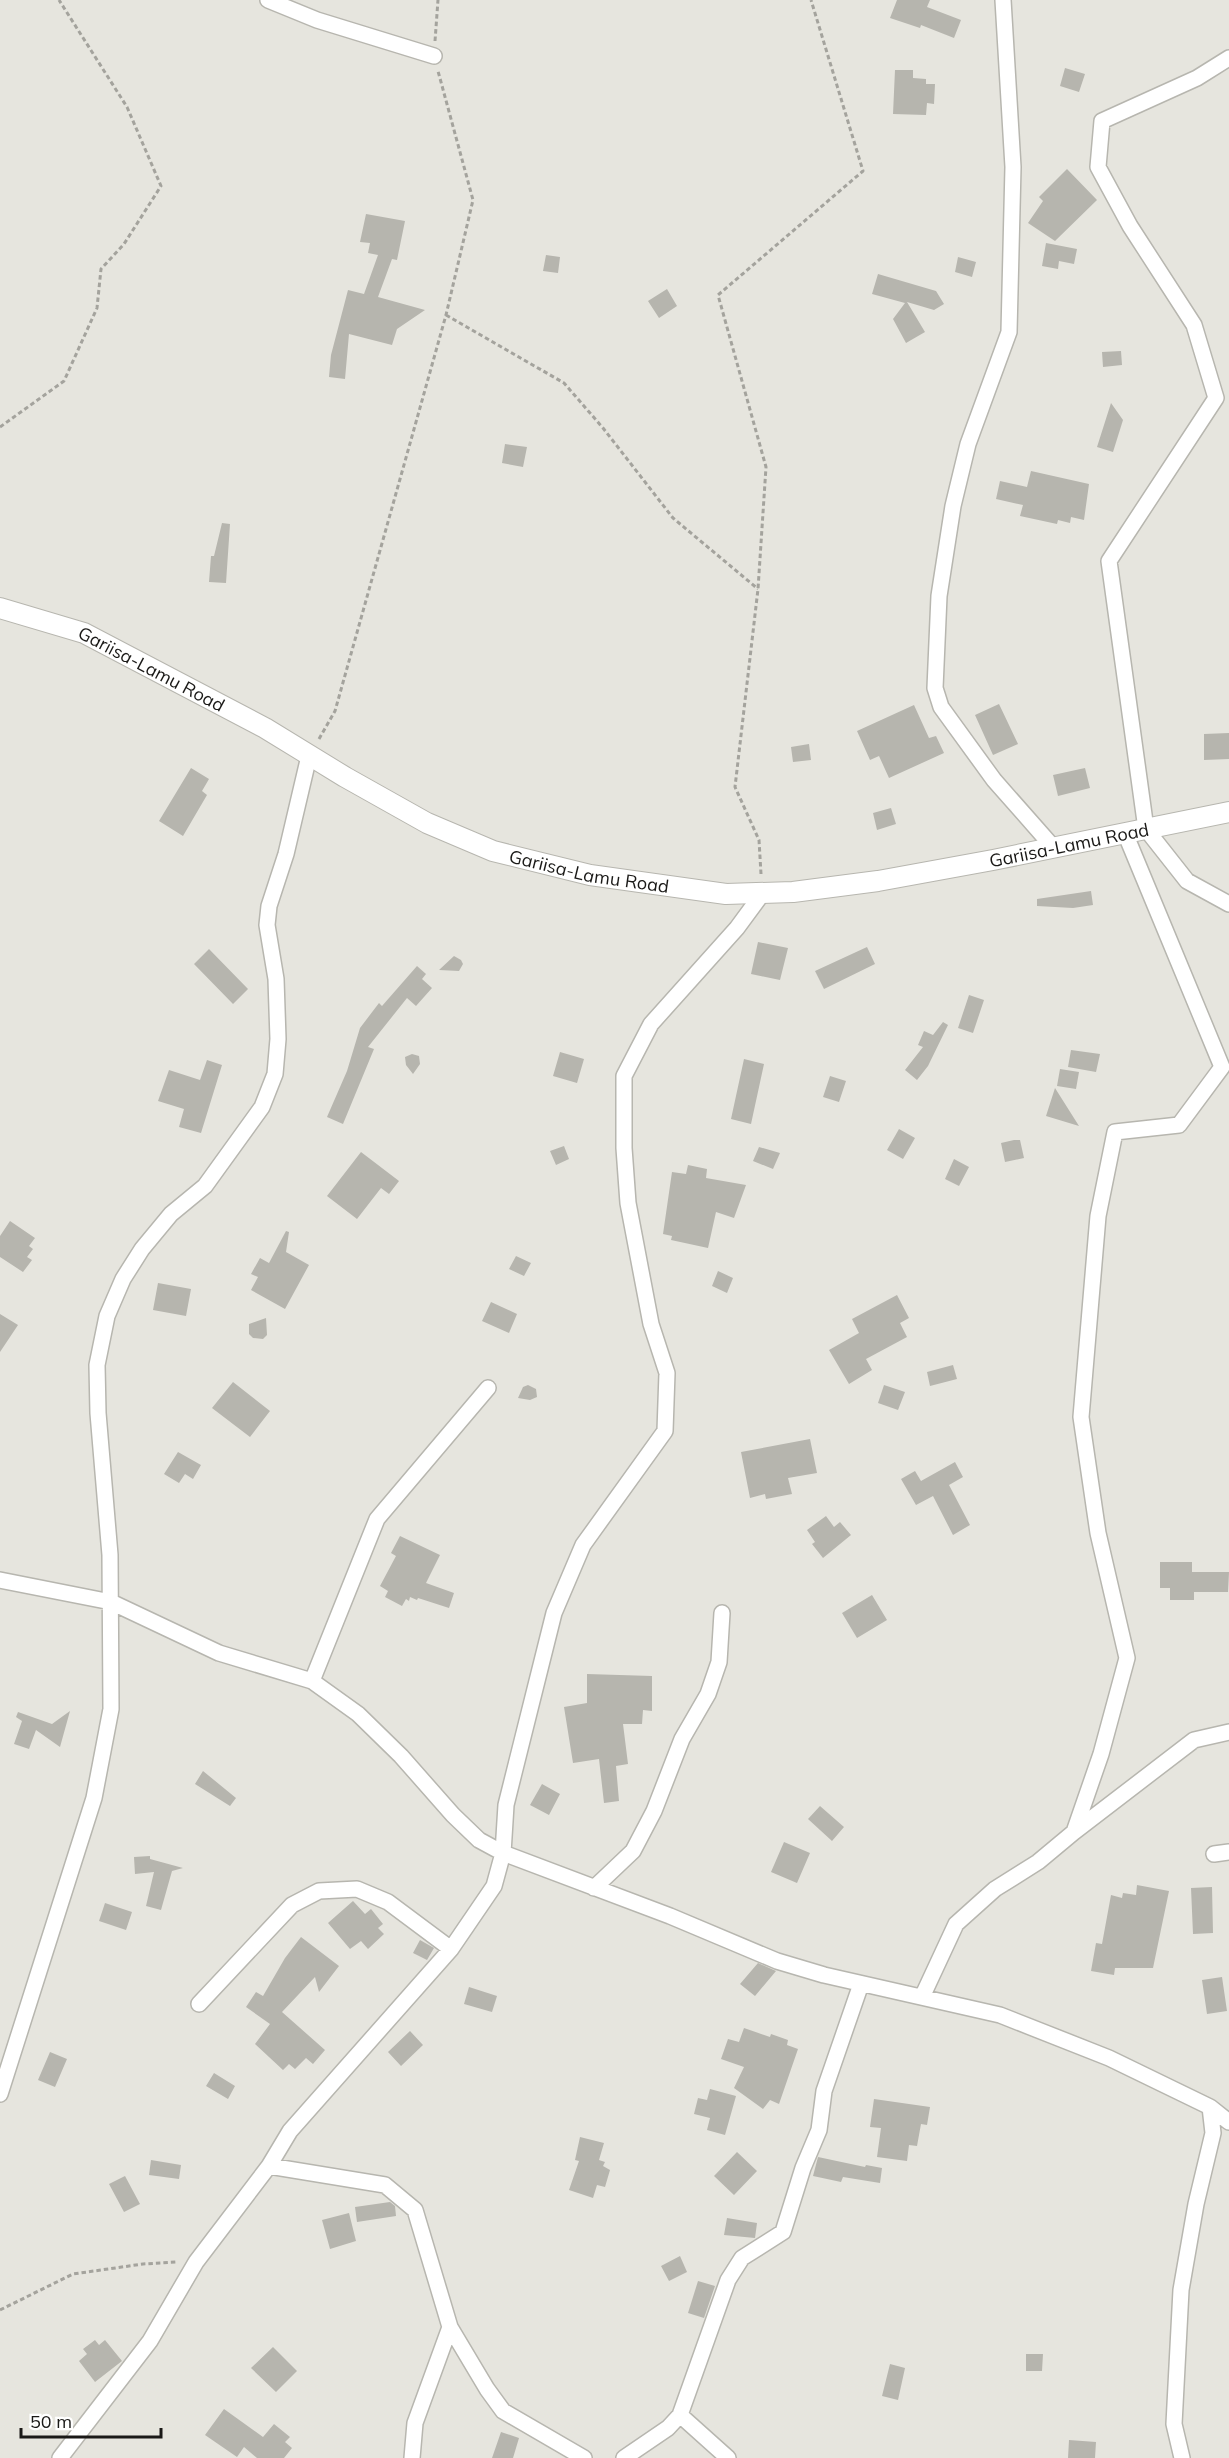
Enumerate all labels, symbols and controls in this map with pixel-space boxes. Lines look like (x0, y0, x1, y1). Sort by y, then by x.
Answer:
street label: Gariisa-Lamu Road (74, 621, 229, 716)
street label: Gariisa-Lamu Road (987, 817, 1151, 872)
street label: Gariisa-Lamu Road (507, 844, 670, 897)
scale bar (21, 2401, 160, 2439)
text: 50 m (30, 2410, 72, 2433)

